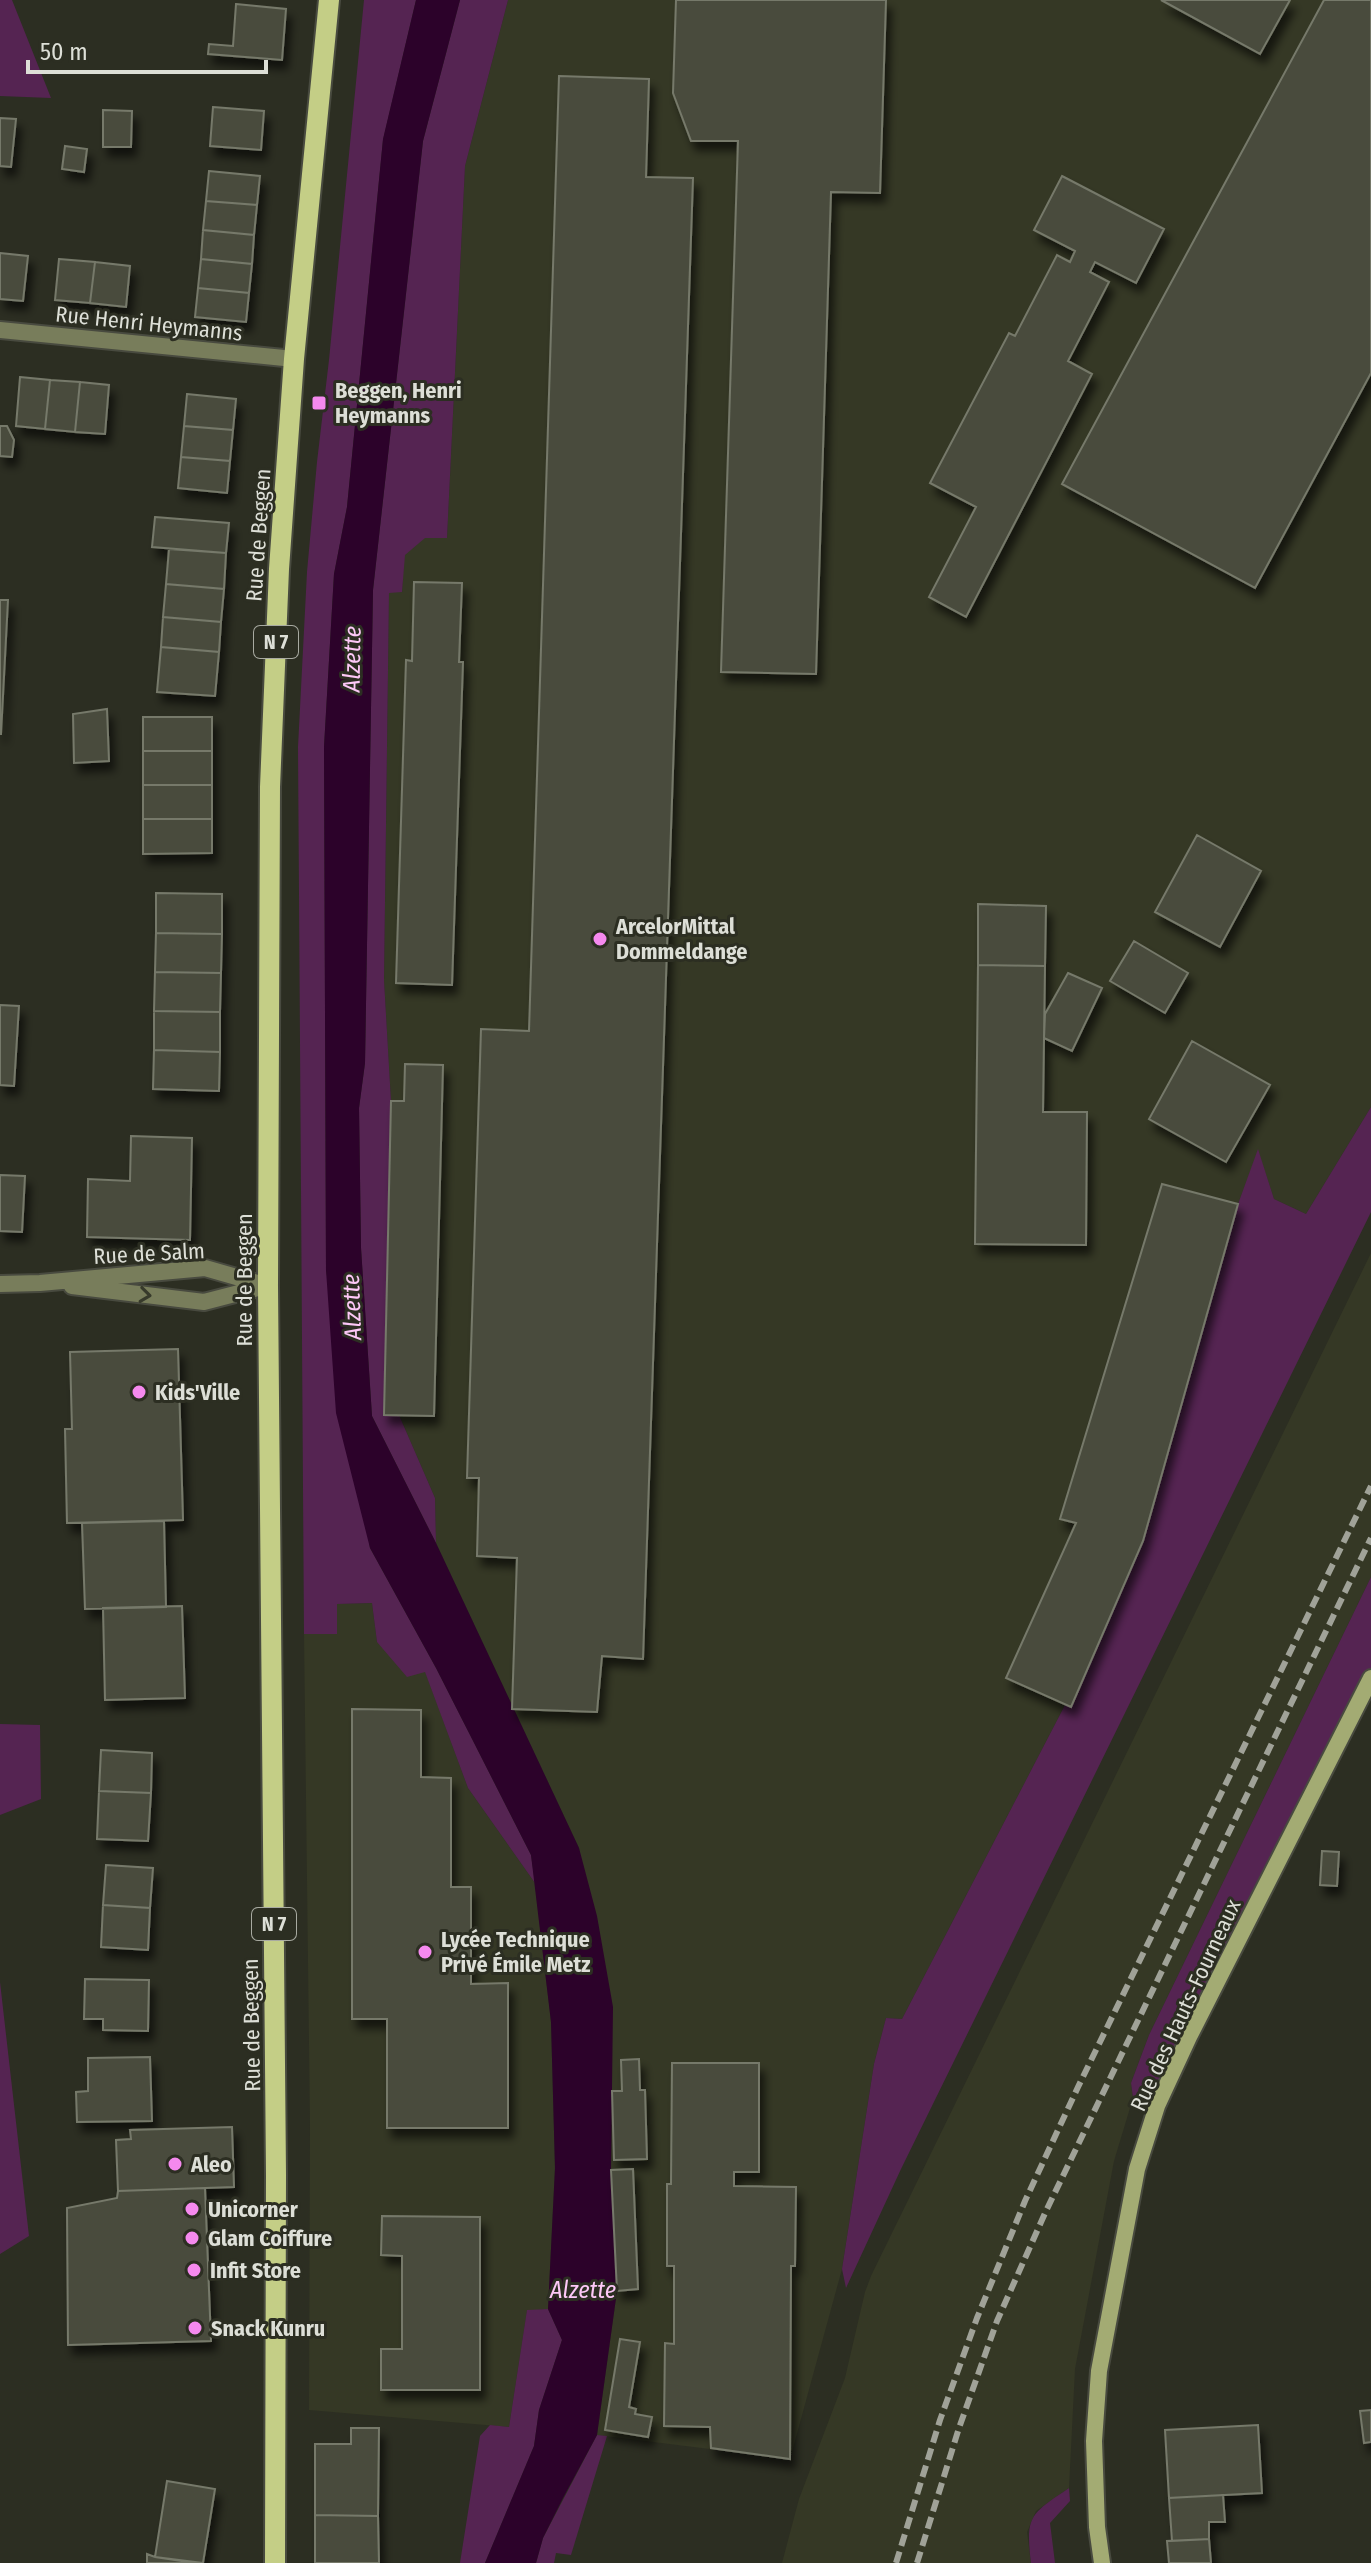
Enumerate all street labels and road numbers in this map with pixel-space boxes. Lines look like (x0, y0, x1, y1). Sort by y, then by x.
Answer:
street label: Rue Henri Heymanns (54, 300, 244, 347)
street label: Rue de Beggen (240, 468, 277, 602)
road number: N 7 (254, 626, 298, 658)
street label: Rue de Beggen (231, 1213, 258, 1347)
street label: Rue de Salm (93, 1237, 205, 1270)
street label: Rue des Hauts-Fourneaux (1124, 1895, 1247, 2115)
road number: N 7 (252, 1908, 296, 1940)
street label: Rue de Beggen (237, 1958, 266, 2092)

